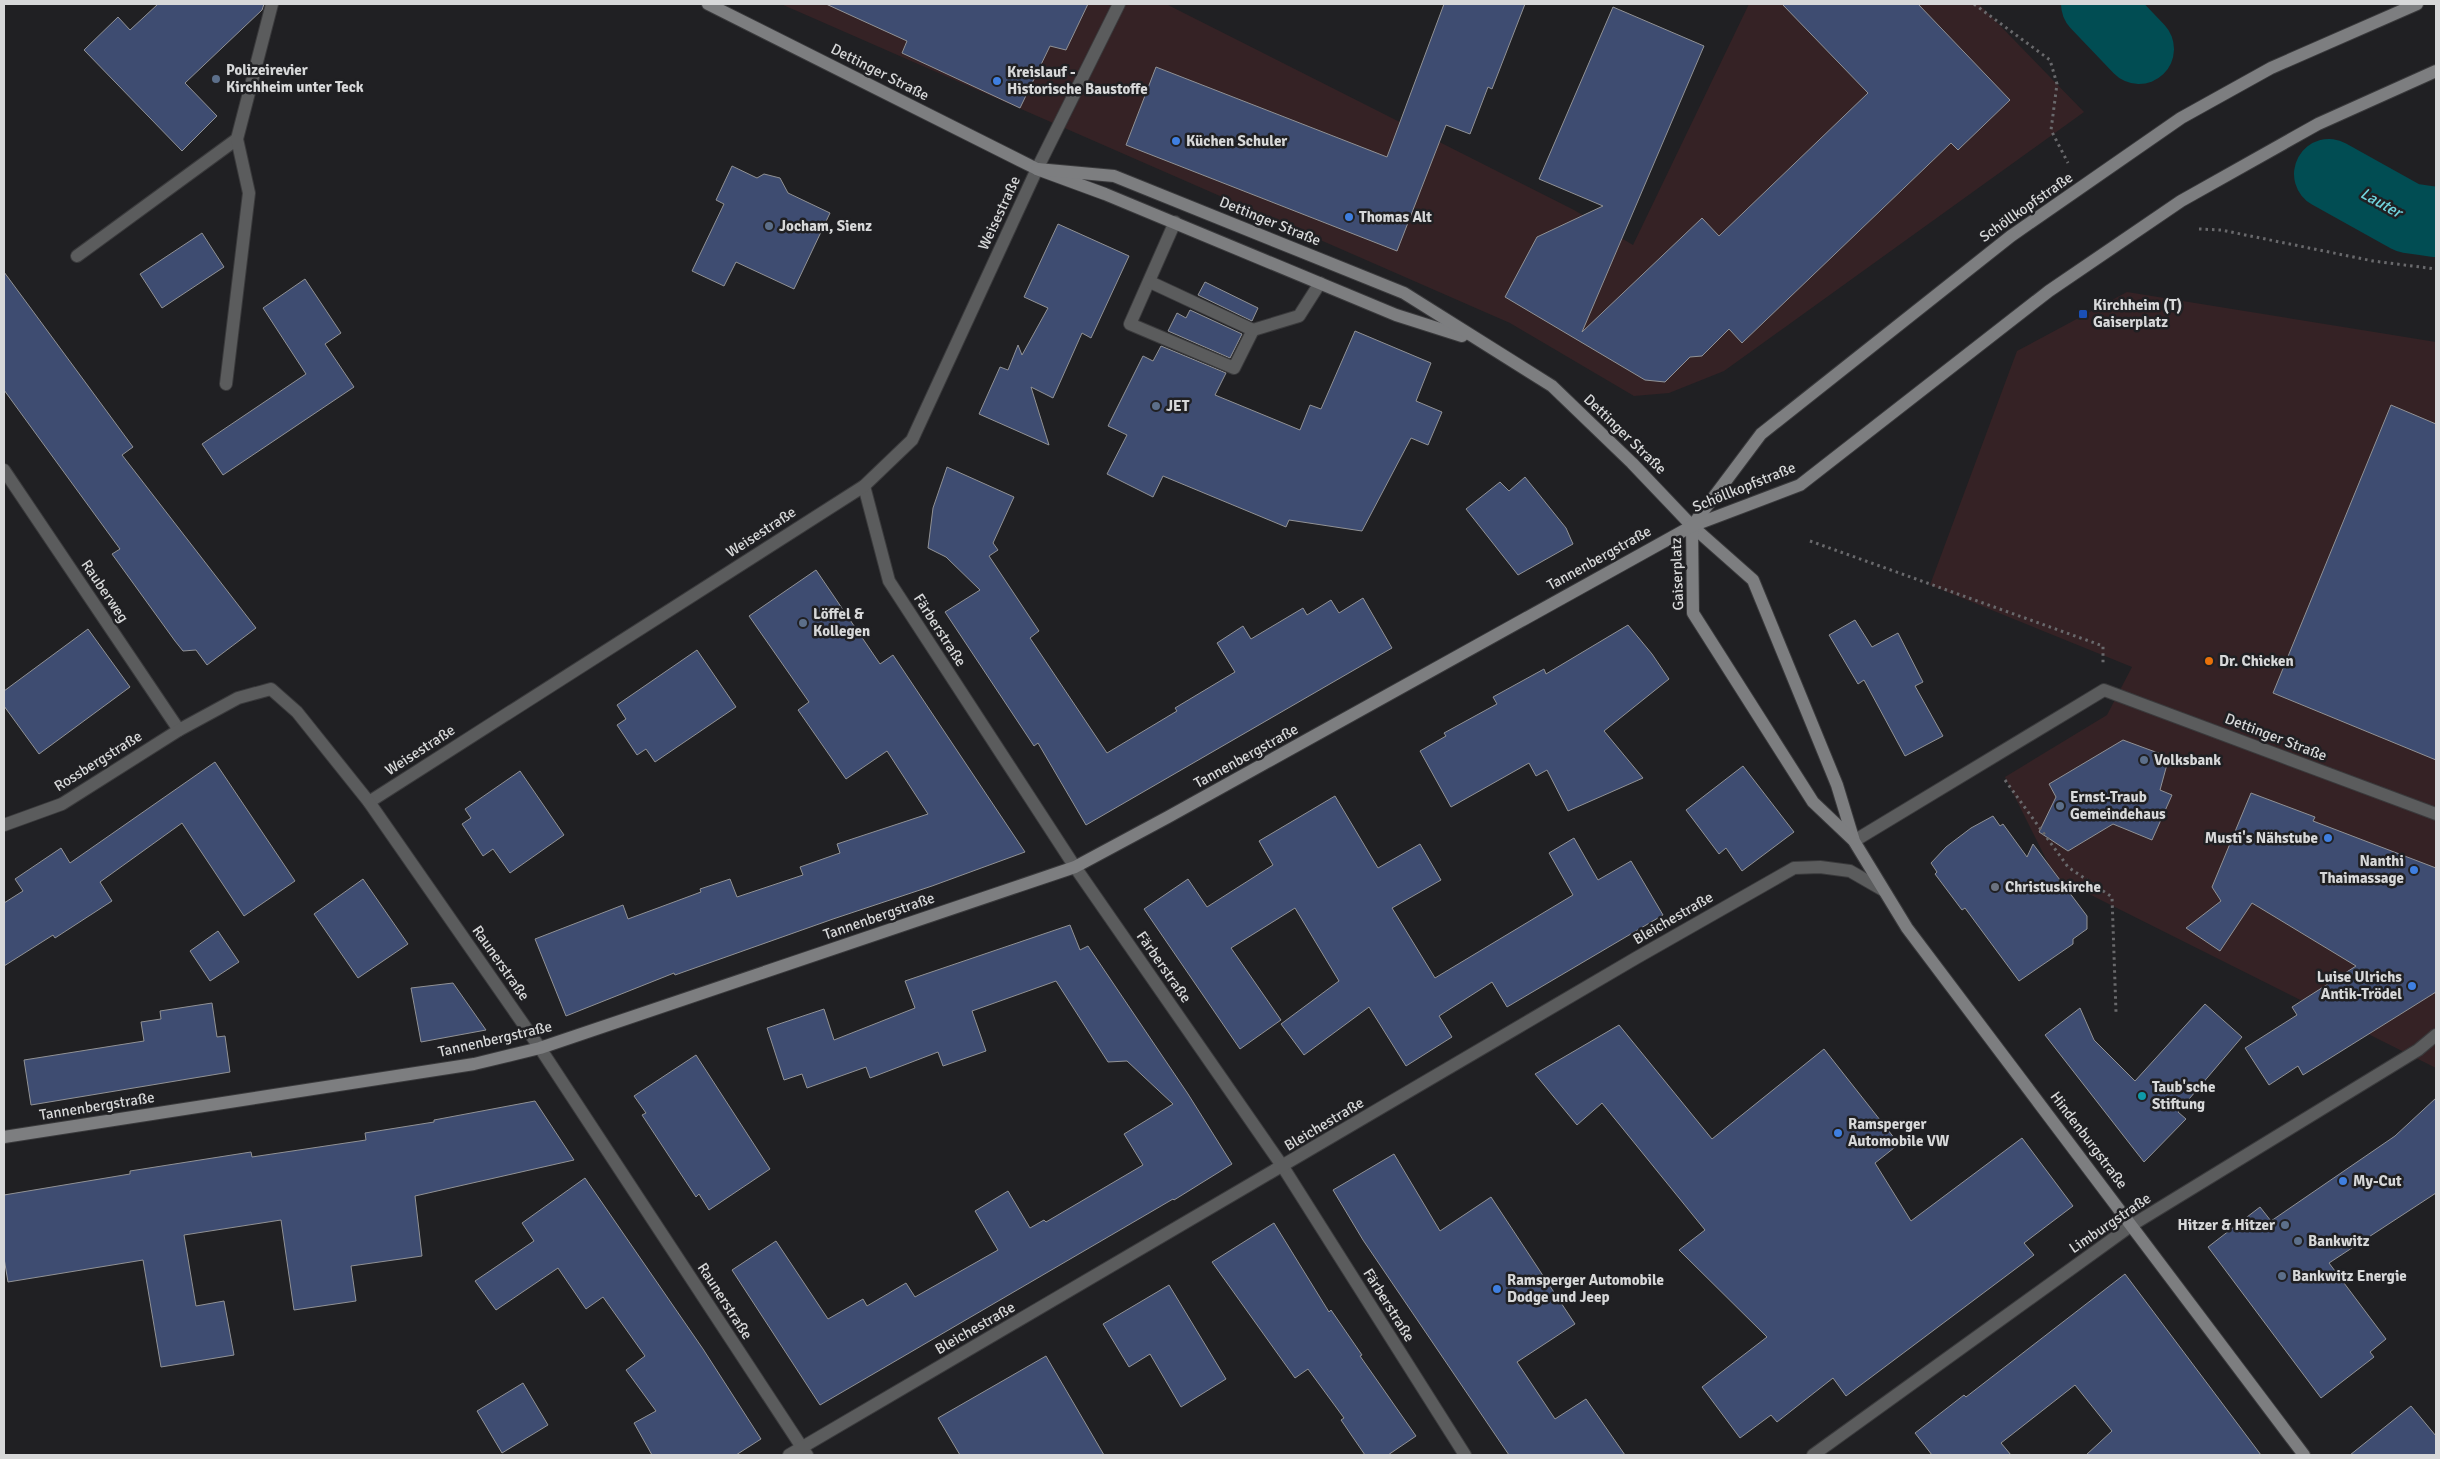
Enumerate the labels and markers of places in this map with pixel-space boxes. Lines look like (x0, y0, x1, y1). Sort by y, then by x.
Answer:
place label: Polizeirevier Kirchheim unter Teck (226, 61, 364, 96)
place label: Kreislauf - Historische Baustoffe (1007, 63, 1148, 98)
marker: Polizeirevier Kirchheim unter Teck (210, 73, 222, 85)
marker: Kreislauf - Historische Baustoffe (991, 75, 1003, 87)
place label: Küchen Schuler (1186, 132, 1287, 150)
marker: Küchen Schuler (1170, 135, 1182, 147)
place label: Thomas Alt (1359, 208, 1432, 226)
marker: Thomas Alt (1343, 211, 1355, 223)
place label: Jocham, Sienz (779, 217, 872, 235)
marker: Jocham, Sienz (763, 220, 775, 232)
place label: Kirchheim (T) Gaiserplatz (2093, 296, 2182, 331)
marker: Kirchheim (T) Gaiserplatz (2077, 308, 2089, 320)
place label: JET (1166, 397, 1190, 415)
marker: JET (1150, 400, 1162, 412)
place label: Löffel & Kollegen (813, 605, 870, 640)
marker: Löffel & Kollegen (797, 617, 809, 629)
place label: Dr. Chicken (2219, 652, 2294, 670)
marker: Dr. Chicken (2203, 655, 2215, 667)
place label: Volksbank (2154, 751, 2221, 769)
marker: Volksbank (2138, 754, 2150, 766)
place label: Ernst-Traub Gemeindehaus (2070, 788, 2166, 823)
marker: Ernst-Traub Gemeindehaus (2054, 800, 2066, 812)
place label: Musti's Nähstube (2205, 829, 2318, 847)
marker: Musti's Nähstube (2322, 832, 2334, 844)
place label: Nanthi Thaimassage (2320, 852, 2404, 887)
marker: Nanthi Thaimassage (2408, 864, 2420, 876)
place label: Christuskirche (2005, 878, 2101, 896)
marker: Christuskirche (1989, 881, 2001, 893)
place label: Luise Ulrichs Antik-Trödel (2317, 968, 2402, 1003)
marker: Luise Ulrichs Antik-Trödel (2406, 980, 2418, 992)
place label: Taub'sche Stiftung (2152, 1078, 2215, 1113)
marker: Taub'sche Stiftung (2136, 1090, 2148, 1102)
place label: Ramsperger Automobile VW (1848, 1115, 1950, 1150)
marker: Ramsperger Automobile VW (1832, 1127, 1844, 1139)
place label: My-Cut (2353, 1172, 2402, 1190)
marker: My-Cut (2337, 1175, 2349, 1187)
place label: Hitzer & Hitzer (2178, 1216, 2275, 1234)
marker: Hitzer & Hitzer (2279, 1219, 2291, 1231)
place label: Bankwitz (2308, 1232, 2370, 1250)
marker: Bankwitz (2292, 1235, 2304, 1247)
place label: Bankwitz Energie (2292, 1267, 2407, 1285)
marker: Bankwitz Energie (2276, 1270, 2288, 1282)
place label: Ramsperger Automobile Dodge und Jeep (1507, 1271, 1664, 1306)
marker: Ramsperger Automobile Dodge und Jeep (1491, 1283, 1503, 1295)

